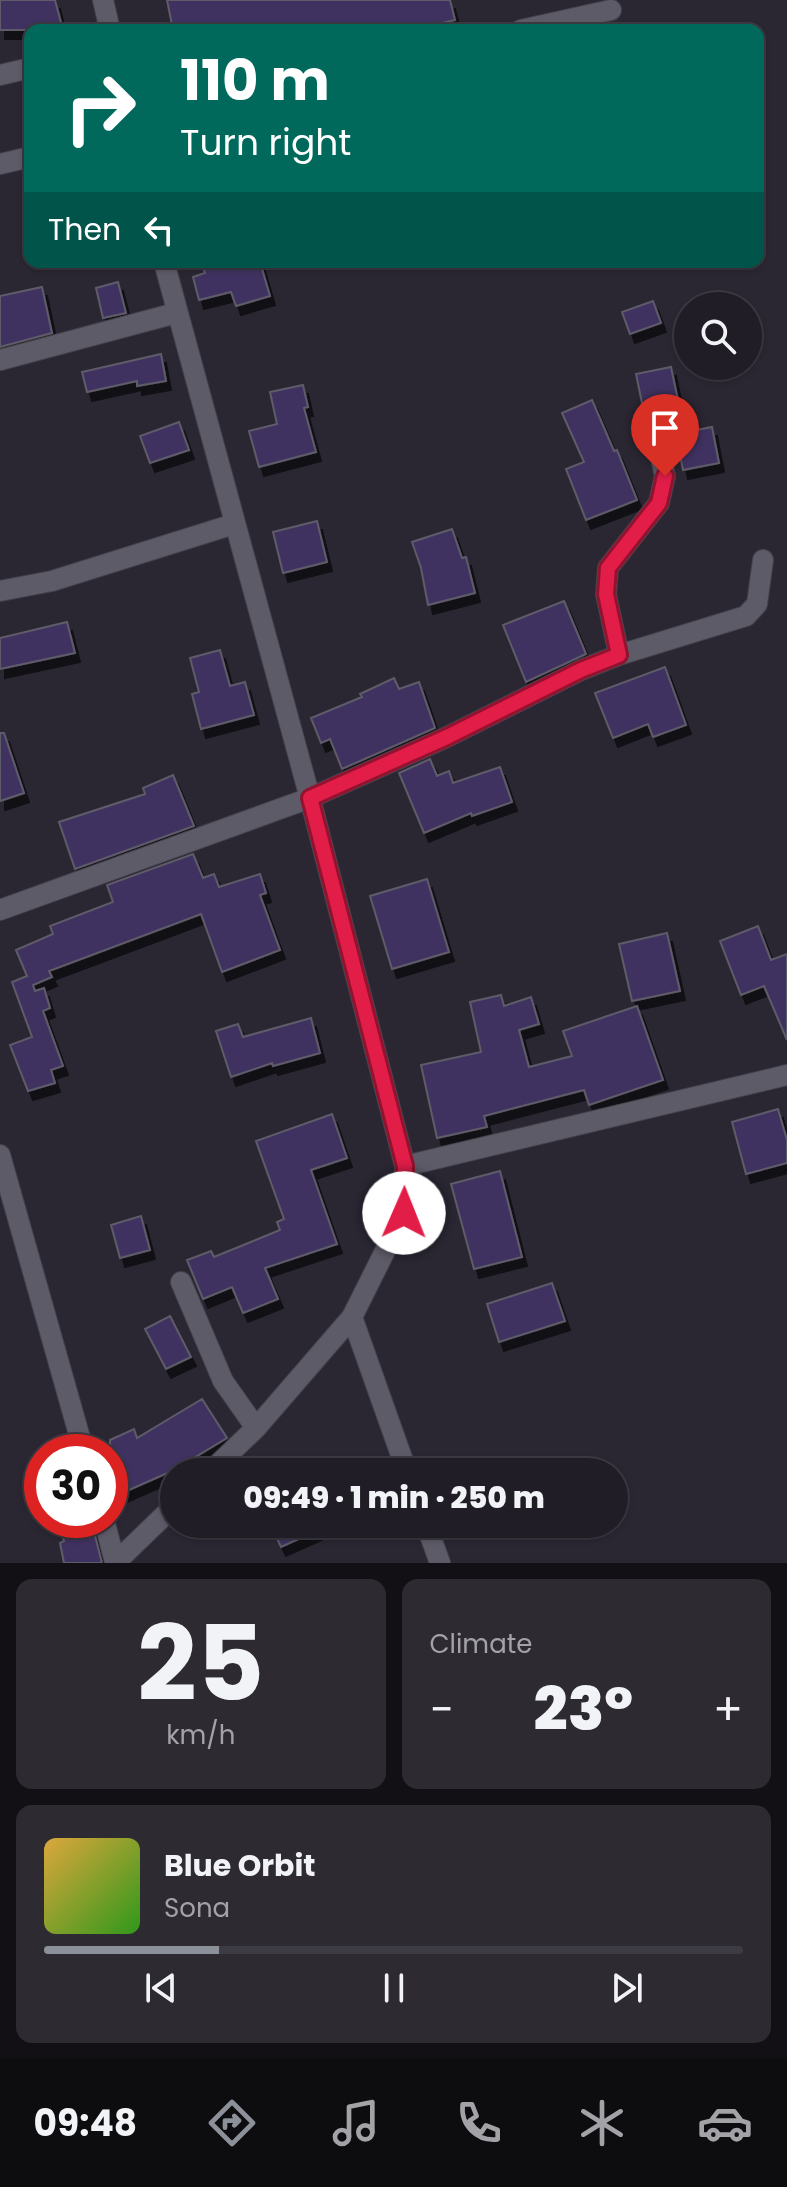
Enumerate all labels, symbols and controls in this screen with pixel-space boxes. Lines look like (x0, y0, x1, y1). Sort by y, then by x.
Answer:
text: 110 m (180, 41, 330, 120)
icon: right (48, 56, 152, 160)
text: Turn right (180, 117, 351, 168)
text: Then (48, 208, 121, 251)
icon: left (137, 208, 181, 252)
map controls (674, 292, 762, 380)
button: search (674, 292, 762, 380)
pin (631, 394, 699, 476)
icon: arrive (643, 406, 687, 450)
position arrow (362, 1171, 446, 1255)
speed limit sign: 30 (24, 1434, 128, 1538)
text: 09:49 · 1 min · 250 m (243, 1476, 545, 1519)
text: 25 (137, 1591, 264, 1736)
text: Climate (430, 1626, 532, 1662)
text: 23° (534, 1667, 633, 1751)
text: − (430, 1679, 454, 1740)
text: + (713, 1679, 743, 1740)
text: km/h (166, 1717, 235, 1753)
text: Blue Orbit (164, 1844, 316, 1887)
text: Sona (164, 1890, 230, 1926)
icon: previous (139, 1966, 183, 2010)
icon: pause (372, 1966, 416, 2010)
icon: next (605, 1966, 649, 2010)
icon: directions (204, 2095, 260, 2151)
icon: music (328, 2095, 384, 2151)
icon: phone (451, 2095, 507, 2151)
icon: climate (574, 2095, 630, 2151)
icon: car (697, 2095, 753, 2151)
text: 09:48 (34, 2098, 137, 2149)

